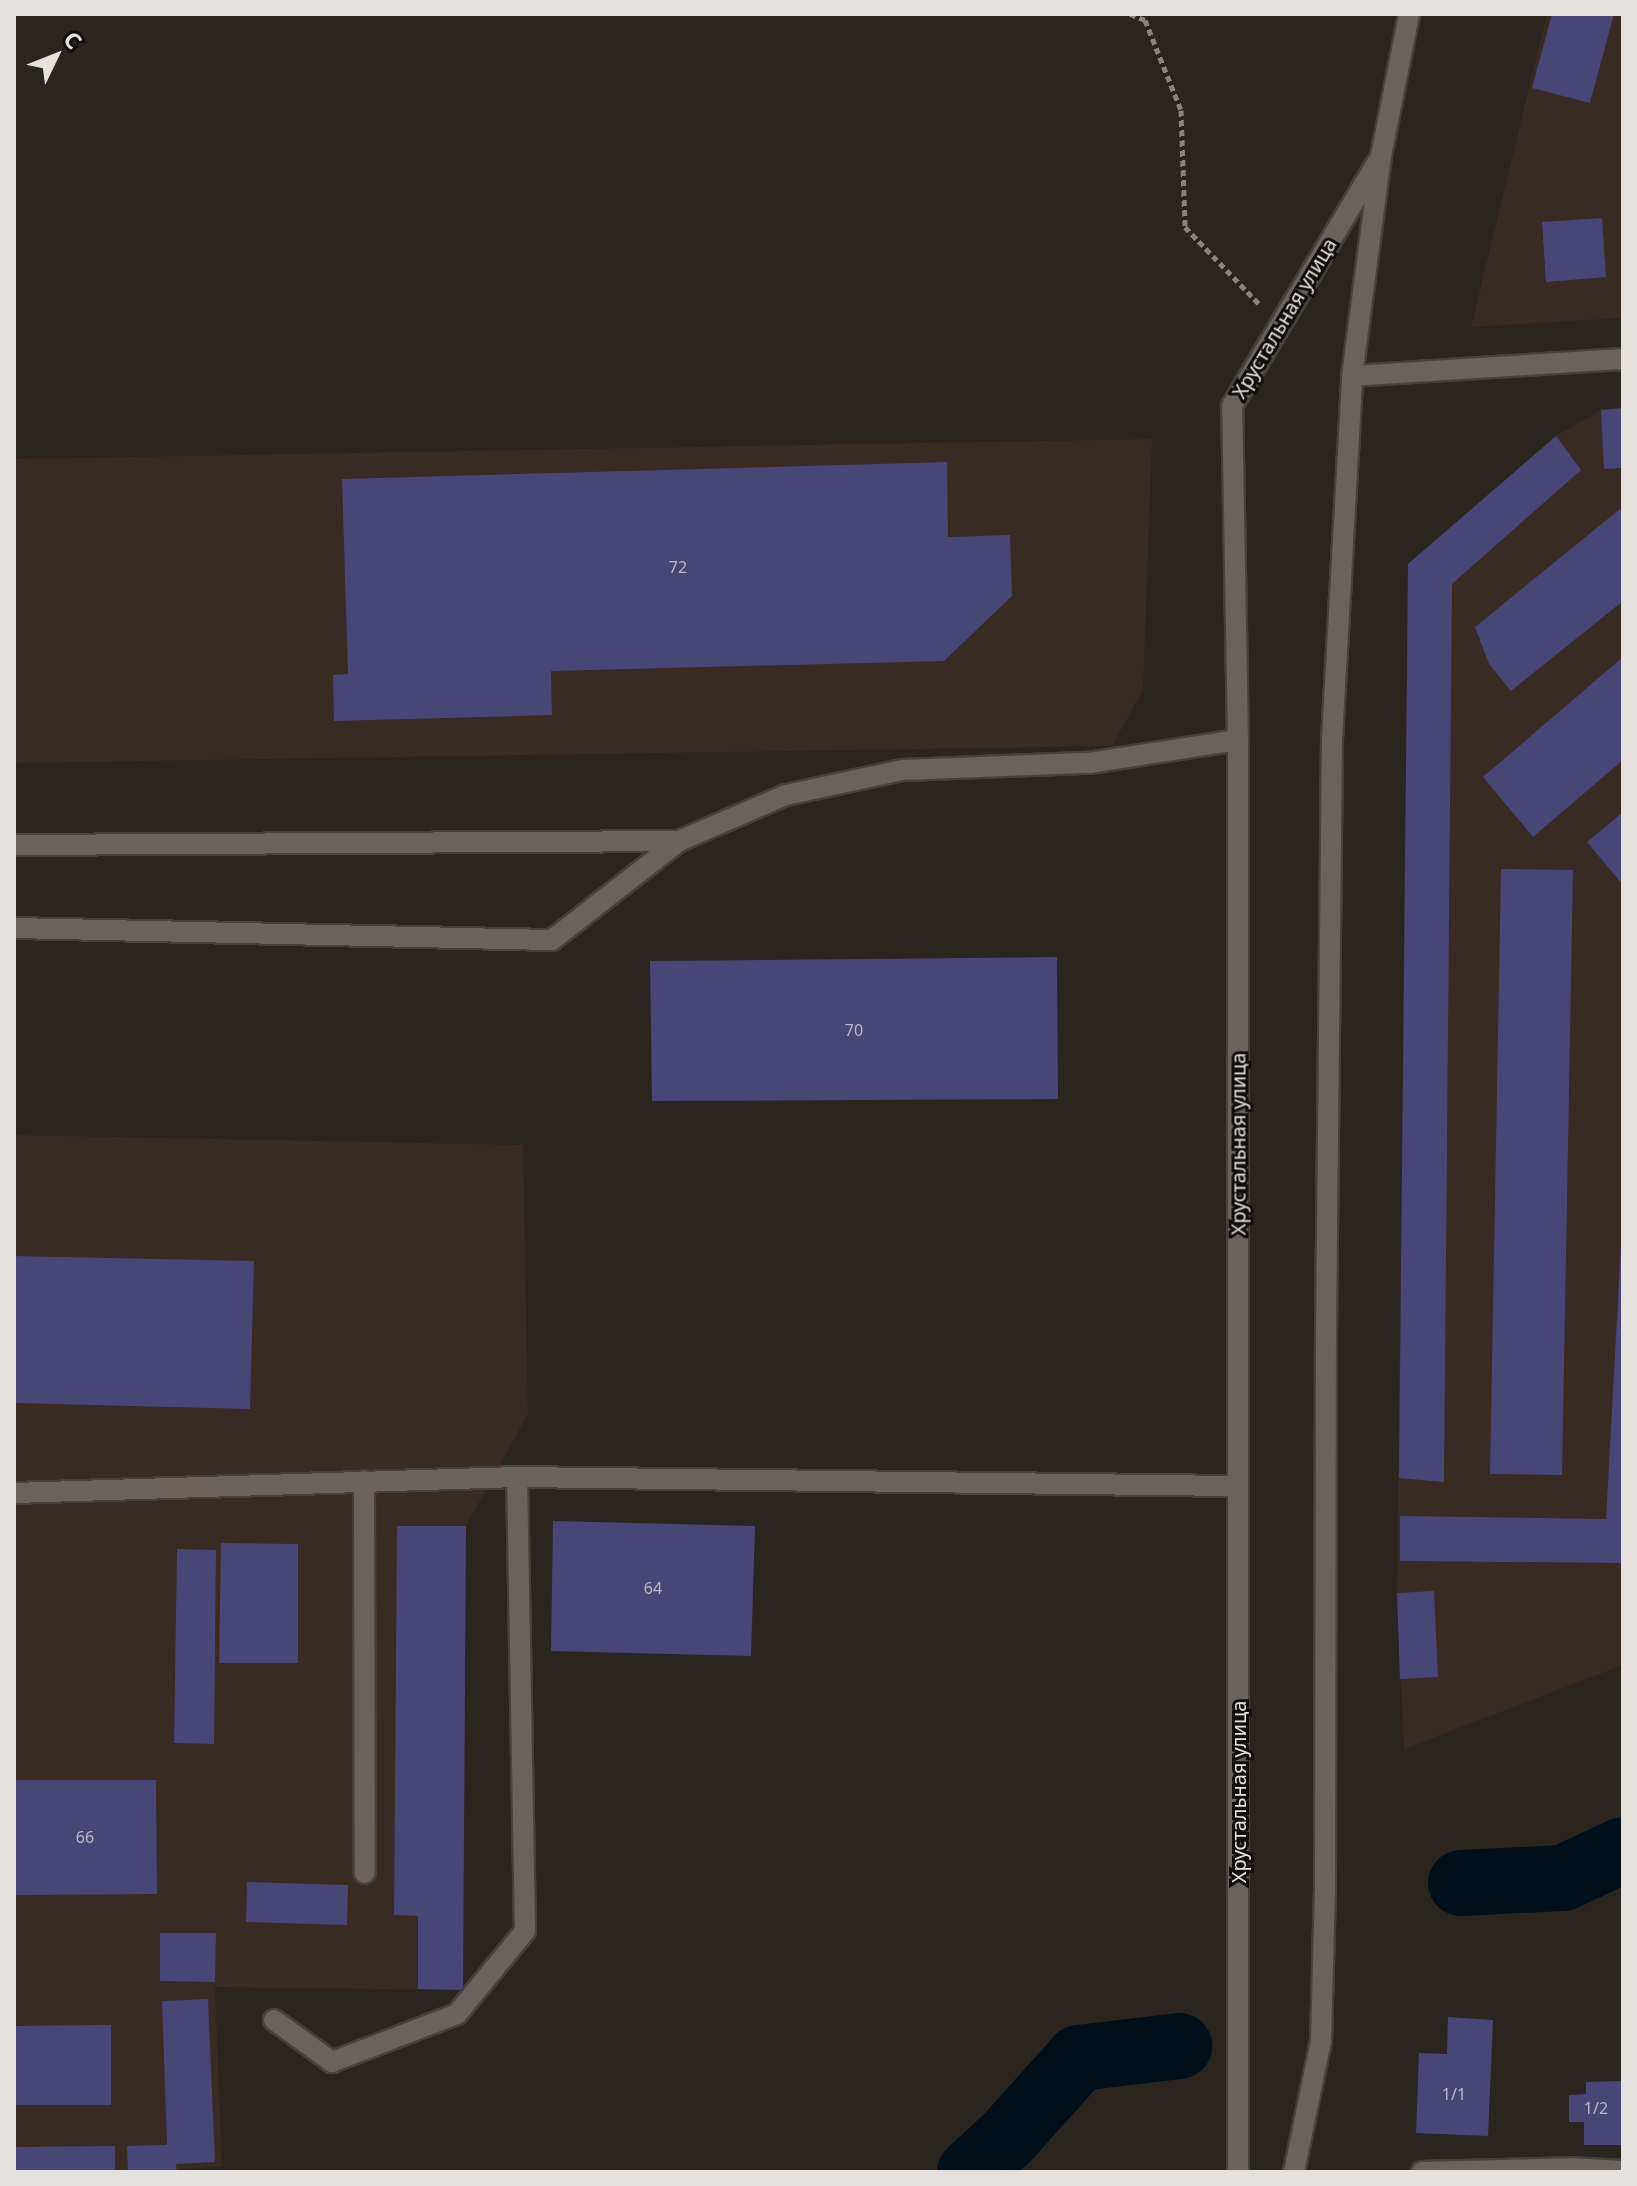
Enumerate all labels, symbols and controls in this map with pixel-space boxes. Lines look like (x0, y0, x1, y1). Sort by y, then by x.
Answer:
north arrow (16, 16, 96, 96)
text: С (58, 24, 89, 55)
street label: Хрустальная улица (1227, 234, 1341, 402)
house number: 72 (669, 557, 687, 577)
house number: 70 (845, 1020, 863, 1040)
street label: Хрустальная улица (1226, 1053, 1250, 1235)
house number: 64 (644, 1578, 662, 1598)
street label: Хрустальная улица (1226, 1701, 1250, 1883)
house number: 66 (76, 1827, 94, 1847)
house number: 1/1 (1442, 2084, 1466, 2104)
house number: 1/2 (1584, 2098, 1608, 2118)

